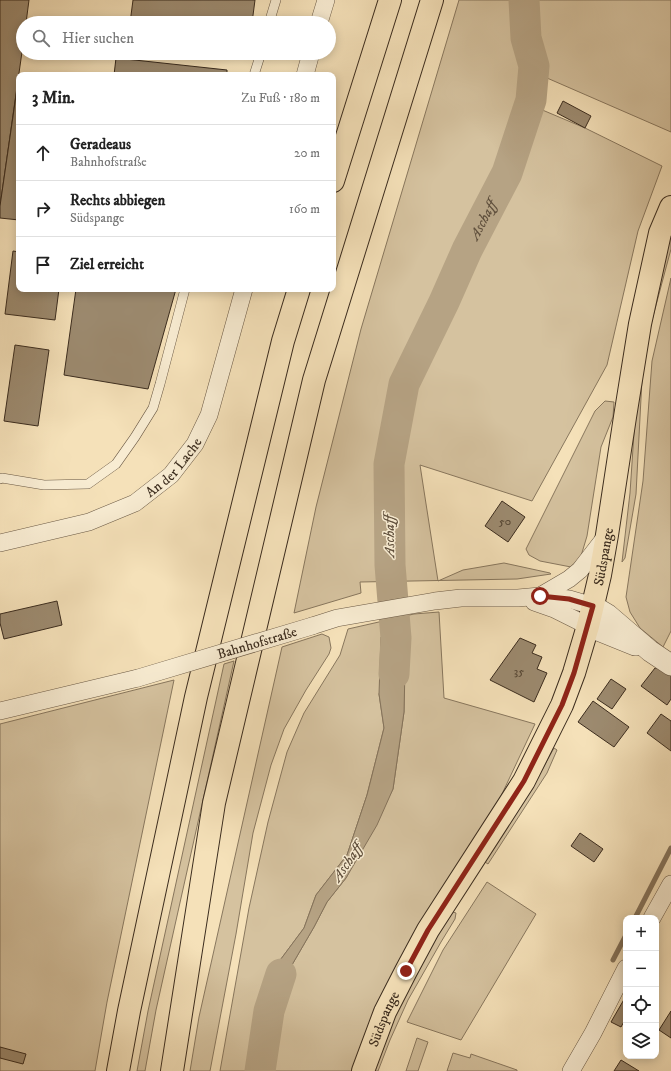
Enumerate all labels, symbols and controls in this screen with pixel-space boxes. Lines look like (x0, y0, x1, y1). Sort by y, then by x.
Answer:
search box (16, 16, 336, 60)
icon: search (30, 27, 52, 49)
text: Hier suchen (62, 29, 134, 48)
text: 3 Min. (32, 87, 75, 109)
text: Zu Fuß · 180 m (241, 90, 320, 106)
text: Geradeaus (70, 135, 131, 154)
icon: ahead (32, 142, 54, 164)
text: 20 m (294, 145, 320, 161)
text: Bahnhofstraße (70, 154, 147, 170)
text: Rechts abbiegen (70, 191, 165, 210)
water label: Aschaff (464, 193, 504, 245)
icon: right (32, 198, 54, 220)
text: 160 m (289, 201, 320, 217)
text: Südspange (70, 210, 124, 226)
icon: arrive (32, 254, 54, 276)
text: Ziel erreicht (70, 255, 144, 274)
street label: An der Lache (142, 435, 207, 502)
water label: Aschaff (380, 510, 399, 559)
house number: 50 (499, 514, 511, 529)
street label: Südspange (590, 526, 618, 588)
route start (531, 587, 549, 605)
street label: Bahnhofstraße (215, 623, 299, 664)
house number: 35 (514, 664, 524, 679)
water label: Aschaff (327, 836, 370, 887)
map controls (623, 915, 659, 1059)
button: + (623, 915, 659, 951)
button: − (623, 951, 659, 987)
route end (397, 962, 415, 980)
button: locate (623, 987, 659, 1023)
street label: Südspange (365, 988, 404, 1050)
button: layers (623, 1023, 659, 1059)

